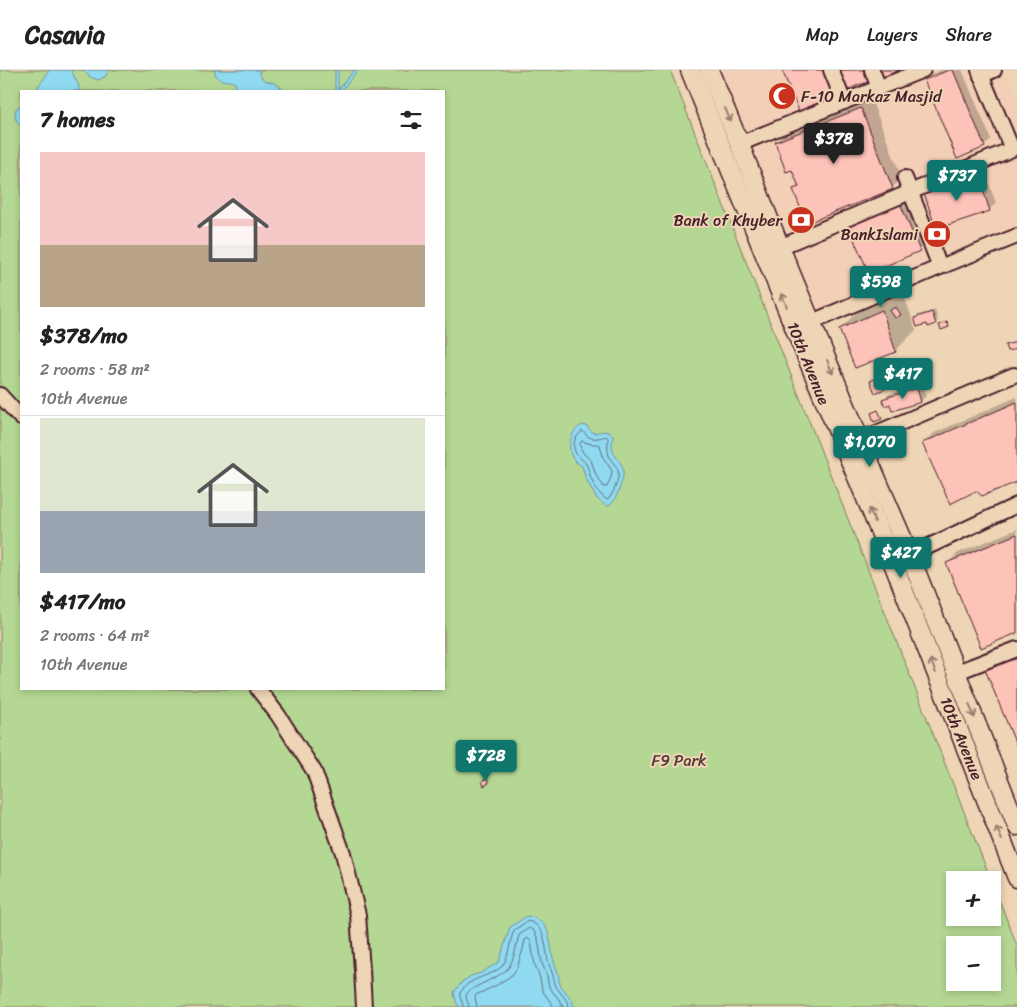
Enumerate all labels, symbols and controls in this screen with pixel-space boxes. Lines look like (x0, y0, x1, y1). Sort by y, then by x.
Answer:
text: Casavia (25, 14, 105, 56)
text: Map (806, 19, 839, 51)
text: Layers (867, 19, 918, 51)
text: Share (946, 19, 992, 51)
mosque icon: F-10 Markaz Masjid (767, 81, 797, 111)
place label: F-10 Markaz Masjid (801, 82, 943, 111)
text: 7 homes (40, 101, 115, 139)
icon: filters (397, 106, 425, 134)
one-way arrow (723, 107, 733, 122)
pin: $378 (804, 122, 864, 165)
text: $378 (815, 124, 853, 153)
pin: $737 (927, 160, 987, 202)
text: $737 (938, 161, 976, 190)
icon: home (188, 185, 278, 275)
bank icon: Bank of Khyber (786, 205, 816, 235)
place label: Bank of Khyber (674, 206, 783, 235)
bank icon: BankIslami (922, 219, 952, 249)
place label: BankIslami (841, 220, 919, 249)
pin: $598 (851, 266, 911, 308)
text: $598 (861, 267, 901, 296)
one-way arrow (778, 293, 788, 308)
text: $378/mo (40, 317, 128, 355)
street label: 10th Avenue (779, 317, 838, 409)
text: 2 rooms · 58 m² (40, 355, 150, 384)
pin: $417 (873, 358, 933, 400)
one-way arrow (826, 359, 835, 374)
text: $417 (885, 359, 921, 388)
text: 10th Avenue (40, 384, 128, 413)
pin: $1,070 (829, 426, 911, 468)
text: $1,070 (844, 427, 896, 456)
icon: home (188, 450, 278, 540)
one-way arrow (867, 508, 877, 523)
pin: $427 (871, 536, 931, 579)
text: $427 (881, 538, 921, 567)
text: $417/mo (40, 583, 125, 621)
text: 2 rooms · 64 m² (40, 621, 150, 650)
text: 10th Avenue (40, 650, 128, 679)
one-way arrow (928, 659, 937, 674)
street label: 10th Avenue (932, 692, 991, 784)
one-way arrow (968, 703, 977, 718)
pin: $728 (456, 740, 516, 782)
text: $728 (467, 741, 505, 770)
park label: F9 Park (651, 746, 707, 775)
one-way arrow (994, 826, 1003, 841)
map controls (946, 871, 1001, 991)
button: + (946, 871, 1001, 926)
button: − (946, 936, 1001, 991)

